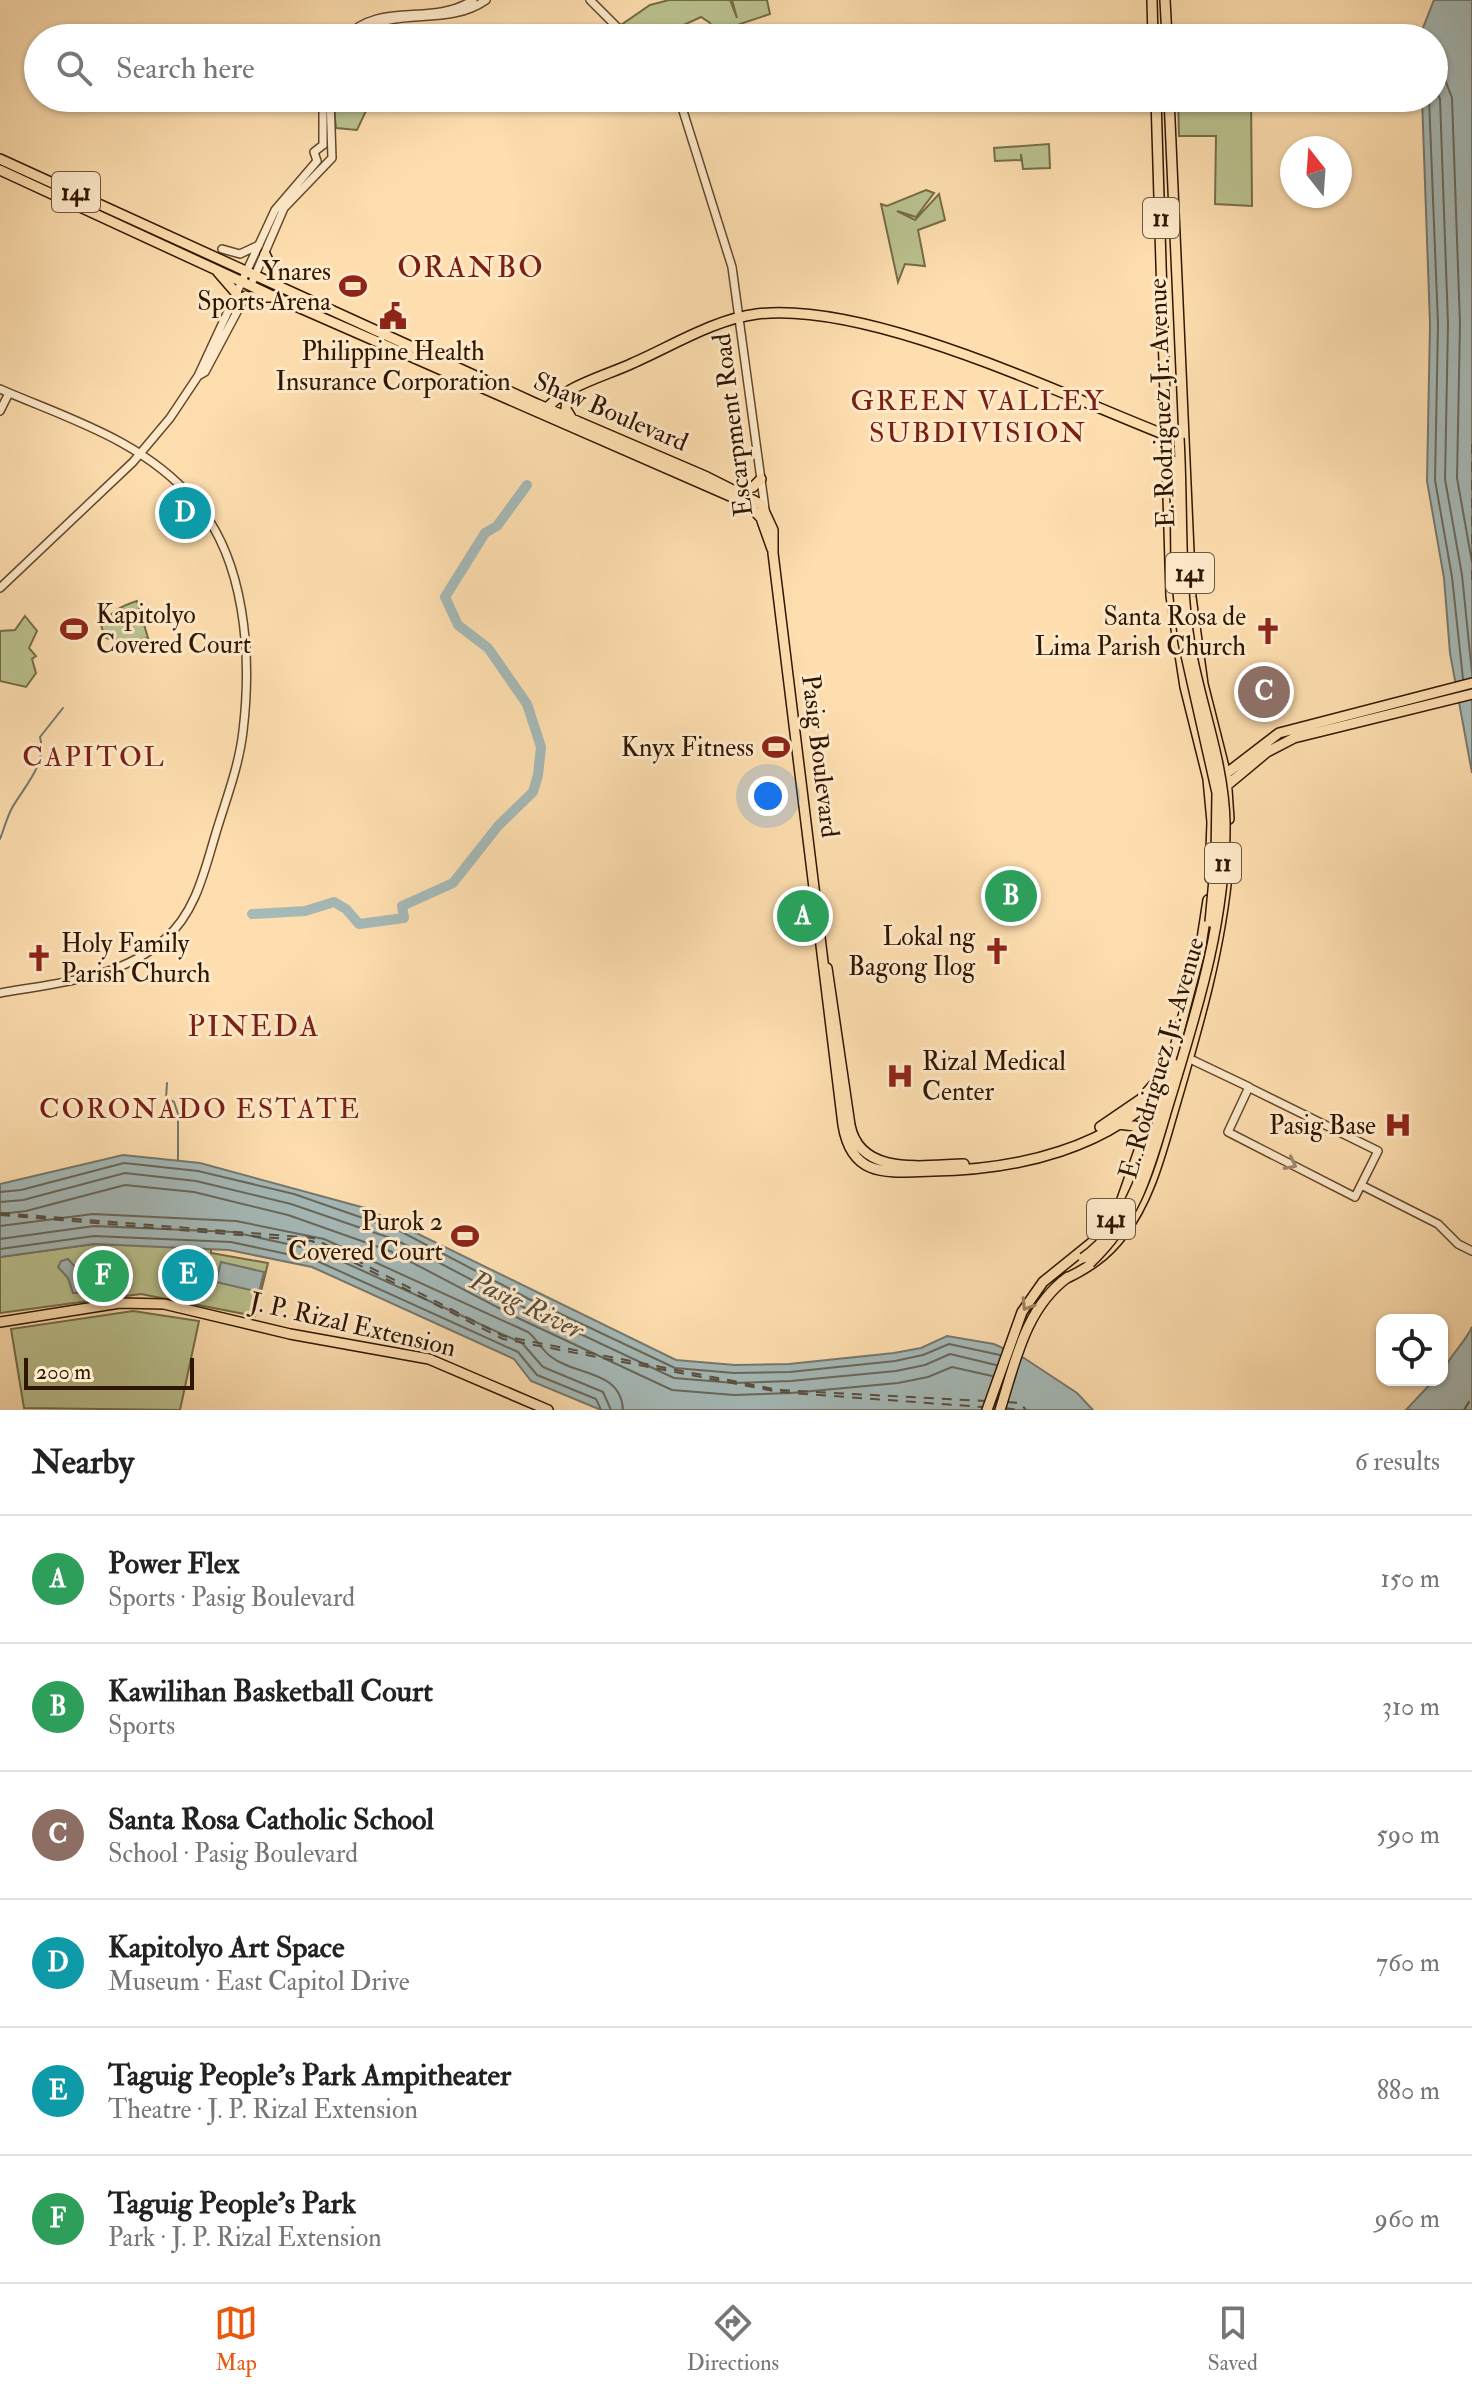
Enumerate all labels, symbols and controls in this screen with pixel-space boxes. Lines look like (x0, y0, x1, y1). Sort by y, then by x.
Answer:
search box (24, 24, 1448, 112)
icon: search (52, 46, 96, 90)
text: Search here (116, 50, 255, 87)
north arrow (1280, 136, 1352, 208)
road number: 141 (52, 172, 100, 212)
road number: 11 (1143, 198, 1179, 238)
district label: ORANBO (397, 249, 545, 286)
place label: Ynares Sports Arena (197, 256, 331, 319)
sports icon: Ynares Sports Arena (338, 271, 368, 301)
street label: E. Rodriguez Jr. Avenue (1142, 277, 1182, 528)
public building icon: Philippine Health Insurance Corporation (378, 301, 408, 331)
street label: Escarpment Road (706, 331, 761, 518)
place label: Philippine Health Insurance Corporation (275, 336, 511, 399)
street label: Shaw Boulevard (529, 365, 693, 459)
district label: GREEN VALLEY SUBDIVISION (851, 384, 1106, 451)
pin: D (159, 483, 211, 543)
road number: 141 (1166, 553, 1214, 593)
place label: Kapitolyo Covered Court (96, 599, 251, 661)
place label: Santa Rosa de Lima Parish Church (1034, 601, 1246, 663)
sports icon: Kapitolyo Covered Court (59, 614, 89, 644)
church icon: Santa Rosa de Lima Parish Church (1253, 616, 1283, 646)
pin: C (1238, 662, 1290, 722)
street label: Pasig Boulevard (794, 673, 846, 840)
place label: Knyx Fitness (621, 732, 754, 764)
sports icon: Knyx Fitness (761, 732, 791, 762)
district label: CAPITOL (22, 740, 166, 775)
your location (748, 776, 788, 816)
road number: 11 (1205, 843, 1241, 883)
pin: B (985, 866, 1037, 926)
pin: A (777, 886, 829, 946)
place label: Lokal ng Bagong Ilog (848, 921, 976, 983)
place label: Holy Family Parish Church (61, 928, 211, 990)
street label: E. Rodriguez Jr. Avenue (1112, 934, 1212, 1183)
church icon: Lokal ng Bagong Ilog (982, 936, 1012, 966)
church icon: Holy Family Parish Church (24, 943, 54, 973)
district label: PINEDA (187, 1008, 321, 1045)
place label: Rizal Medical Center (922, 1046, 1066, 1108)
hospital icon: Rizal Medical Center (885, 1061, 915, 1091)
district label: CORONADO ESTATE (39, 1092, 361, 1127)
place label: Pasig Base (1269, 1110, 1376, 1142)
hospital icon: Pasig Base (1383, 1110, 1413, 1140)
one-way arrow (1283, 1155, 1298, 1170)
road number: 141 (1087, 1199, 1135, 1239)
place label: Purok 2 Covered Court (288, 1206, 443, 1268)
sports icon: Purok 2 Covered Court (450, 1221, 480, 1251)
pin: E (162, 1245, 214, 1305)
pin: F (77, 1246, 129, 1306)
water label: Pasig River (463, 1262, 590, 1349)
street label: J. P. Rizal Extension (246, 1285, 459, 1364)
one-way arrow (1022, 1296, 1037, 1310)
map controls (1376, 1314, 1448, 1386)
button: locate (1376, 1314, 1448, 1386)
scale bar (24, 1354, 194, 1390)
text: 200 m (36, 1358, 91, 1386)
text: Nearby (32, 1441, 134, 1484)
text: 6 results (1355, 1446, 1440, 1478)
text: Power Flex (108, 1545, 240, 1582)
text: A (50, 1563, 66, 1595)
text: 150 m (1381, 1563, 1440, 1595)
text: Sports · Pasig Boulevard (108, 1582, 355, 1614)
text: Kawilihan Basketball Court (108, 1673, 433, 1710)
text: B (49, 1691, 67, 1723)
text: 310 m (1382, 1691, 1440, 1723)
text: Sports (108, 1710, 175, 1742)
text: Santa Rosa Catholic School (108, 1801, 434, 1838)
text: C (48, 1819, 68, 1851)
text: 590 m (1376, 1819, 1440, 1851)
text: School · Pasig Boulevard (108, 1838, 358, 1870)
text: Kapitolyo Art Space (108, 1929, 344, 1966)
text: D (47, 1947, 69, 1979)
text: 760 m (1376, 1947, 1440, 1979)
text: Museum · East Capitol Drive (108, 1966, 410, 1998)
text: Taguig People's Park Ampitheater (108, 2057, 511, 2094)
text: E (49, 2075, 67, 2107)
text: 880 m (1377, 2075, 1440, 2107)
text: Theatre · J. P. Rizal Extension (108, 2094, 418, 2126)
text: Taguig People's Park (108, 2185, 356, 2222)
text: F (50, 2203, 66, 2235)
text: 960 m (1375, 2203, 1440, 2235)
text: Park · J. P. Rizal Extension (108, 2222, 382, 2254)
tab: Map (214, 2301, 258, 2377)
tab: Directions (687, 2301, 779, 2377)
tab: Saved (1208, 2301, 1258, 2377)

